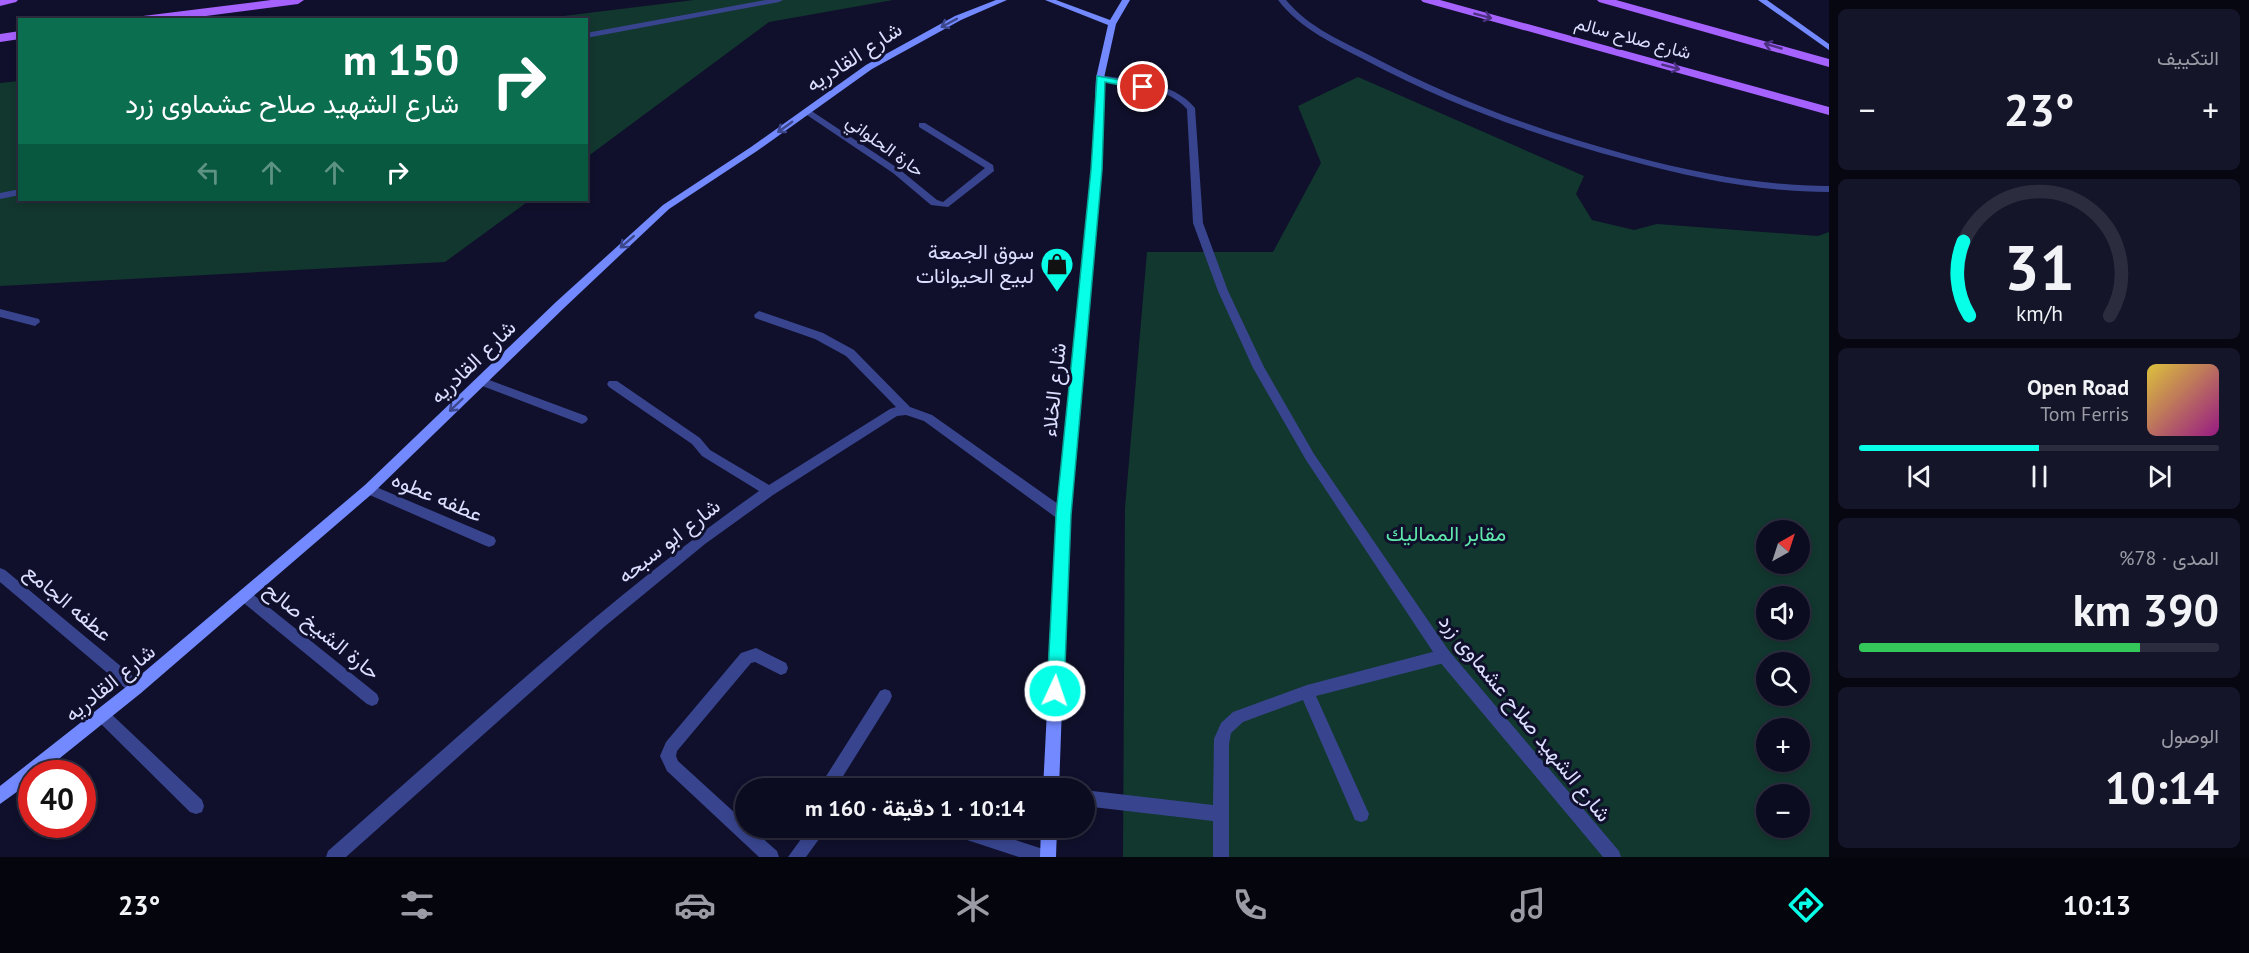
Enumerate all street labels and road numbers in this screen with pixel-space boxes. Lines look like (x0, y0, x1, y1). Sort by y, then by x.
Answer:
street label: شارع صلاح سالم (1572, 11, 1694, 65)
street label: شارع القادريه (801, 15, 907, 99)
street label: حارة الحلواني (839, 110, 929, 185)
street label: شارع القادريه (424, 314, 522, 410)
street label: شارع الخلاء (1035, 342, 1073, 438)
street label: عطفه عطوه (388, 465, 487, 528)
street label: شارع ابو سبحه (612, 492, 726, 590)
street label: عطفه الجامع (18, 558, 118, 648)
street label: حارة الشيخ صالح (258, 576, 386, 686)
street label: شارع الشهيد صلاح عشماوى زرد (1432, 608, 1618, 828)
street label: شارع القادريه (59, 638, 161, 728)

